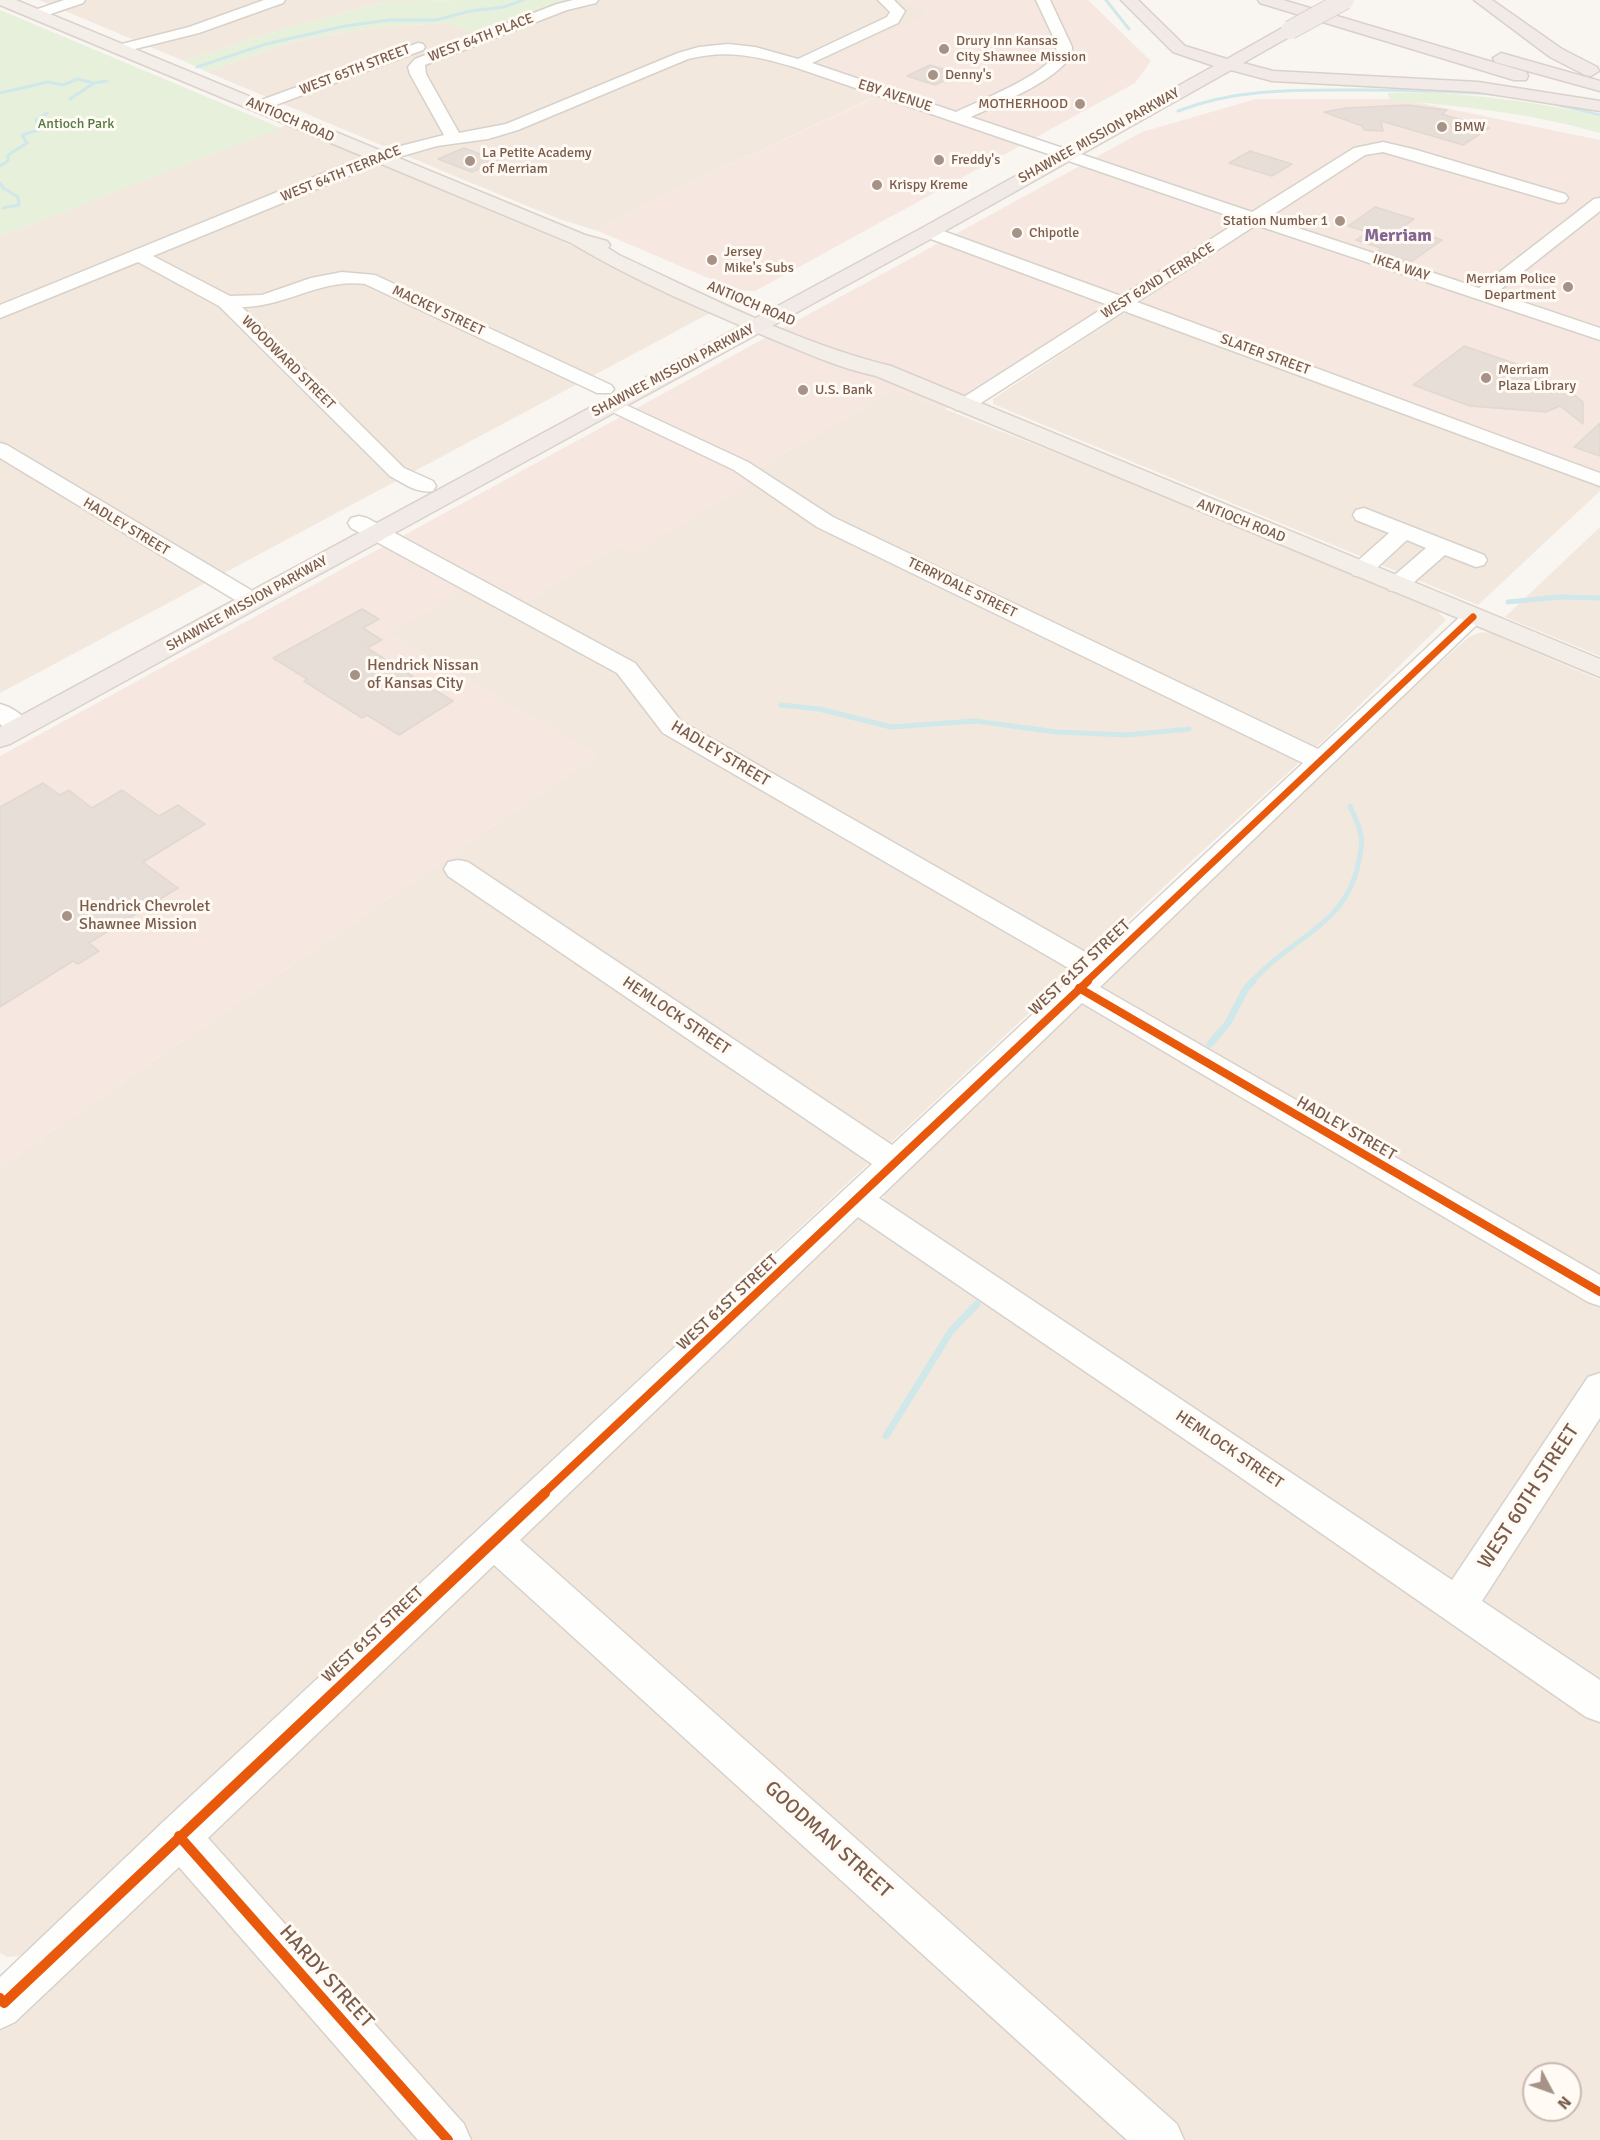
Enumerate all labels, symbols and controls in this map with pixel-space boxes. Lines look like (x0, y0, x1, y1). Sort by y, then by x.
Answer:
street label: WEST 64TH PLACE (426, 10, 536, 66)
place label: Drury Inn Kansas City Shawnee Mission (956, 33, 1086, 66)
street label: WEST 65TH STREET (297, 41, 413, 99)
marker: Drury Inn Kansas City Shawnee Mission (937, 42, 951, 56)
place label: Denny's (945, 67, 992, 83)
marker: Denny's (926, 68, 940, 82)
street label: EBY AVENUE (856, 76, 934, 116)
street label: SHAWNEE MISSION PARKWAY (1016, 85, 1182, 187)
street label: ANTIOCH ROAD (243, 94, 337, 146)
place label: MOTHERHOOD (978, 96, 1068, 112)
marker: MOTHERHOOD (1073, 97, 1087, 111)
park label: Antioch Park (38, 116, 114, 132)
place label: BMW (1454, 119, 1485, 135)
marker: BMW (1435, 120, 1449, 134)
street label: WEST 64TH TERRACE (278, 142, 404, 206)
place label: La Petite Academy of Merriam (482, 145, 591, 178)
place label: Freddy's (951, 152, 1000, 168)
marker: Freddy's (932, 153, 946, 167)
marker: La Petite Academy of Merriam (463, 154, 477, 168)
place label: Krispy Kreme (889, 177, 968, 193)
marker: Krispy Kreme (870, 178, 884, 192)
place label: Station Number 1 (1223, 213, 1328, 229)
marker: Station Number 1 (1333, 214, 1347, 228)
place label: Chipotle (1029, 225, 1079, 241)
district label: Merriam (1364, 225, 1432, 247)
marker: Chipotle (1010, 226, 1024, 240)
street label: WEST 62ND TERRACE (1098, 239, 1218, 323)
place label: Jersey Mike's Subs (724, 244, 794, 276)
street label: IKEA WAY (1371, 251, 1431, 285)
marker: Jersey Mike's Subs (705, 253, 719, 267)
place label: Merriam Police Department (1466, 271, 1556, 304)
street label: ANTIOCH ROAD (704, 278, 798, 330)
marker: Merriam Police Department (1561, 280, 1575, 294)
street label: MACKEY STREET (389, 282, 487, 340)
street label: WOODWARD STREET (238, 313, 338, 413)
street label: SHAWNEE MISSION PARKWAY (589, 321, 757, 421)
street label: SLATER STREET (1218, 331, 1312, 379)
place label: Merriam Plaza Library (1498, 362, 1576, 394)
marker: Merriam Plaza Library (1479, 371, 1493, 385)
place label: U.S. Bank (815, 382, 872, 398)
marker: U.S. Bank (796, 383, 810, 397)
street label: HADLEY STREET (80, 495, 172, 559)
street label: ANTIOCH ROAD (1194, 496, 1288, 546)
street label: SHAWNEE MISSION PARKWAY (164, 553, 330, 655)
street label: TERRYDALE STREET (905, 554, 1019, 622)
place label: Hendrick Nissan of Kansas City (367, 656, 479, 694)
marker: Hendrick Nissan of Kansas City (348, 668, 362, 682)
street label: HADLEY STREET (667, 717, 773, 791)
place label: Hendrick Chevrolet Shawnee Mission (79, 897, 210, 935)
marker: Hendrick Chevrolet Shawnee Mission (60, 909, 74, 923)
street label: WEST 61ST STREET (1025, 916, 1135, 1020)
street label: HEMLOCK STREET (618, 973, 734, 1059)
street label: HADLEY STREET (1293, 1093, 1399, 1165)
street label: WEST 61ST STREET (673, 1251, 783, 1355)
street label: HEMLOCK STREET (1171, 1407, 1287, 1493)
street label: WEST 60TH STREET (1473, 1420, 1585, 1574)
street label: WEST 61ST STREET (318, 1583, 428, 1687)
street label: GOODMAN STREET (759, 1776, 897, 1904)
street label: HARDY STREET (274, 1921, 378, 2033)
north arrow (1522, 2062, 1582, 2122)
text: N (1553, 2092, 1575, 2113)

